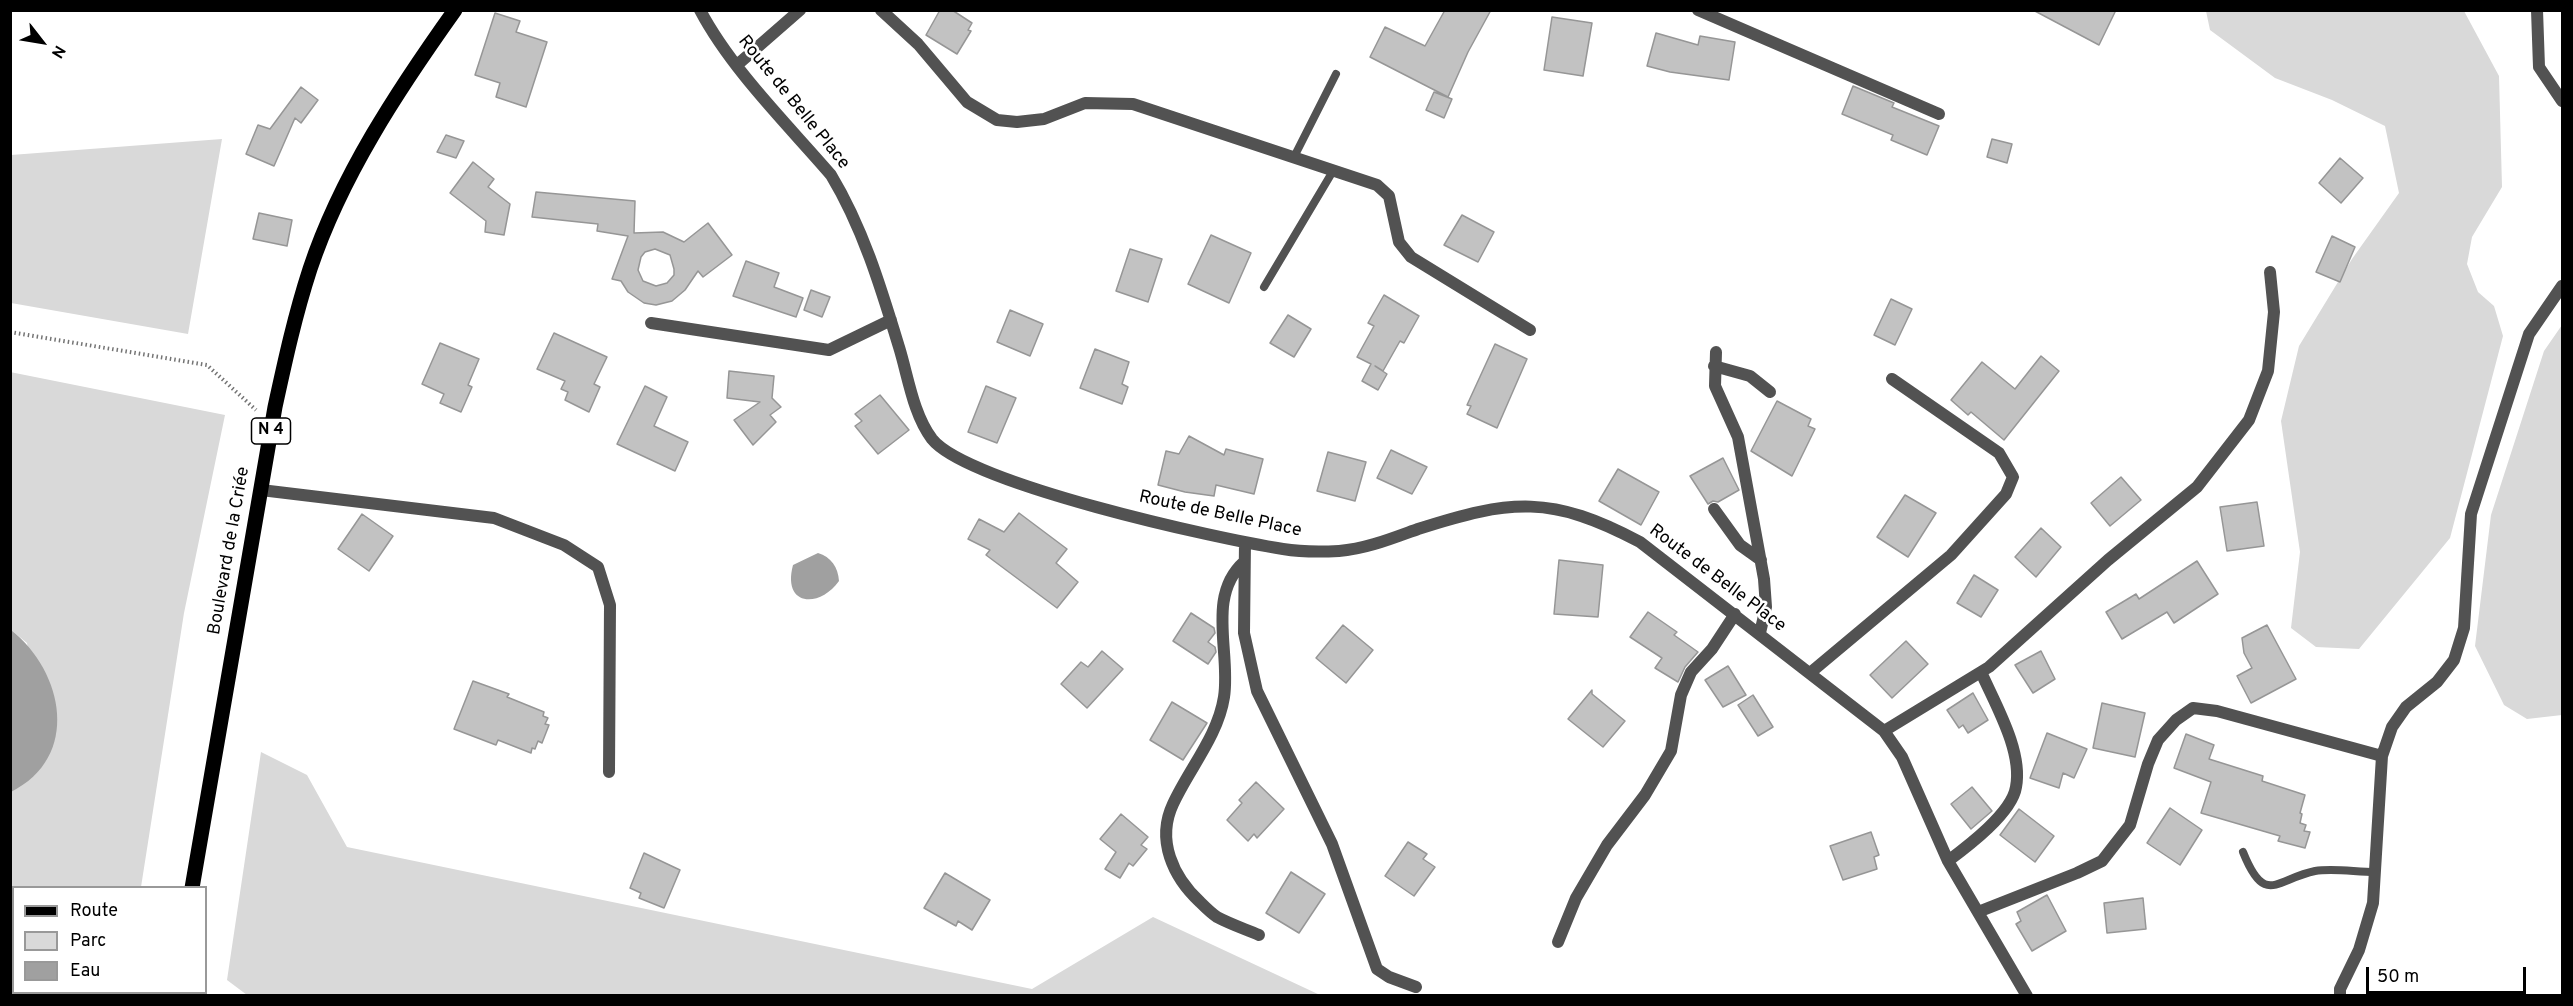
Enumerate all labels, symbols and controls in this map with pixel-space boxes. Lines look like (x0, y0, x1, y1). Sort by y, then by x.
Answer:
north arrow (12, 12, 72, 72)
street label: Route de Belle Place (732, 32, 854, 174)
text: N (46, 41, 69, 61)
road number: N 4 (252, 418, 290, 444)
street label: Boulevard de la Criée (205, 465, 255, 637)
street label: Route de Belle Place (1137, 487, 1303, 543)
street label: Route de Belle Place (1644, 520, 1790, 638)
legend (12, 886, 207, 994)
text: Route (70, 900, 118, 923)
text: Parc (70, 930, 106, 953)
scale bar (2369, 955, 2530, 993)
text: Eau (70, 960, 100, 983)
text: 50 m (2377, 966, 2419, 989)

